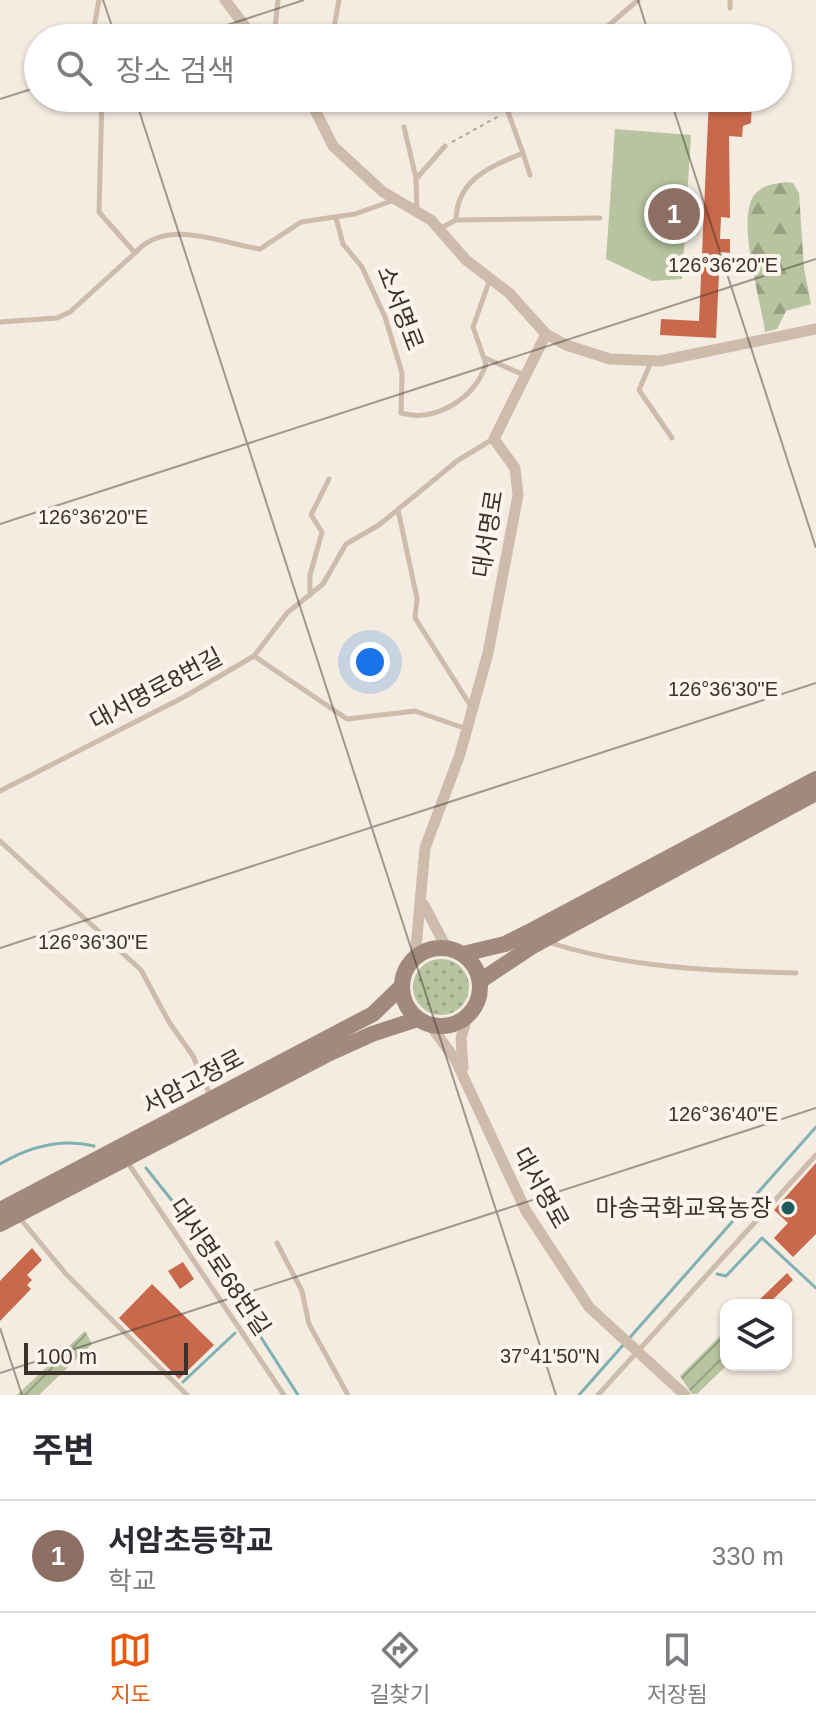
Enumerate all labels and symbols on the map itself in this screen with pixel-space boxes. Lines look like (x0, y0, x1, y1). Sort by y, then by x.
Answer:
pin: 1 (648, 184, 700, 244)
text: 126°36'20"E (668, 254, 778, 276)
street label: 소서명로 (372, 262, 429, 354)
street label: 대서명로 (467, 488, 508, 580)
text: 126°36'20"E (38, 506, 148, 528)
street label: 대서명로8번길 (85, 642, 226, 735)
your location (350, 642, 390, 682)
text: 126°36'30"E (668, 678, 778, 700)
text: 126°36'30"E (38, 931, 148, 953)
street label: 서암고정로 (138, 1044, 248, 1119)
text: 126°36'40"E (668, 1103, 778, 1125)
street label: 대서명로 (508, 1143, 575, 1233)
street label: 대서명로68번길 (165, 1193, 276, 1340)
place label: 마송국화교육농장 (595, 1194, 772, 1221)
marker: 마송국화교육농장 (779, 1199, 797, 1217)
scale bar (24, 1339, 188, 1375)
text: 37°41'50"N (500, 1345, 600, 1367)

